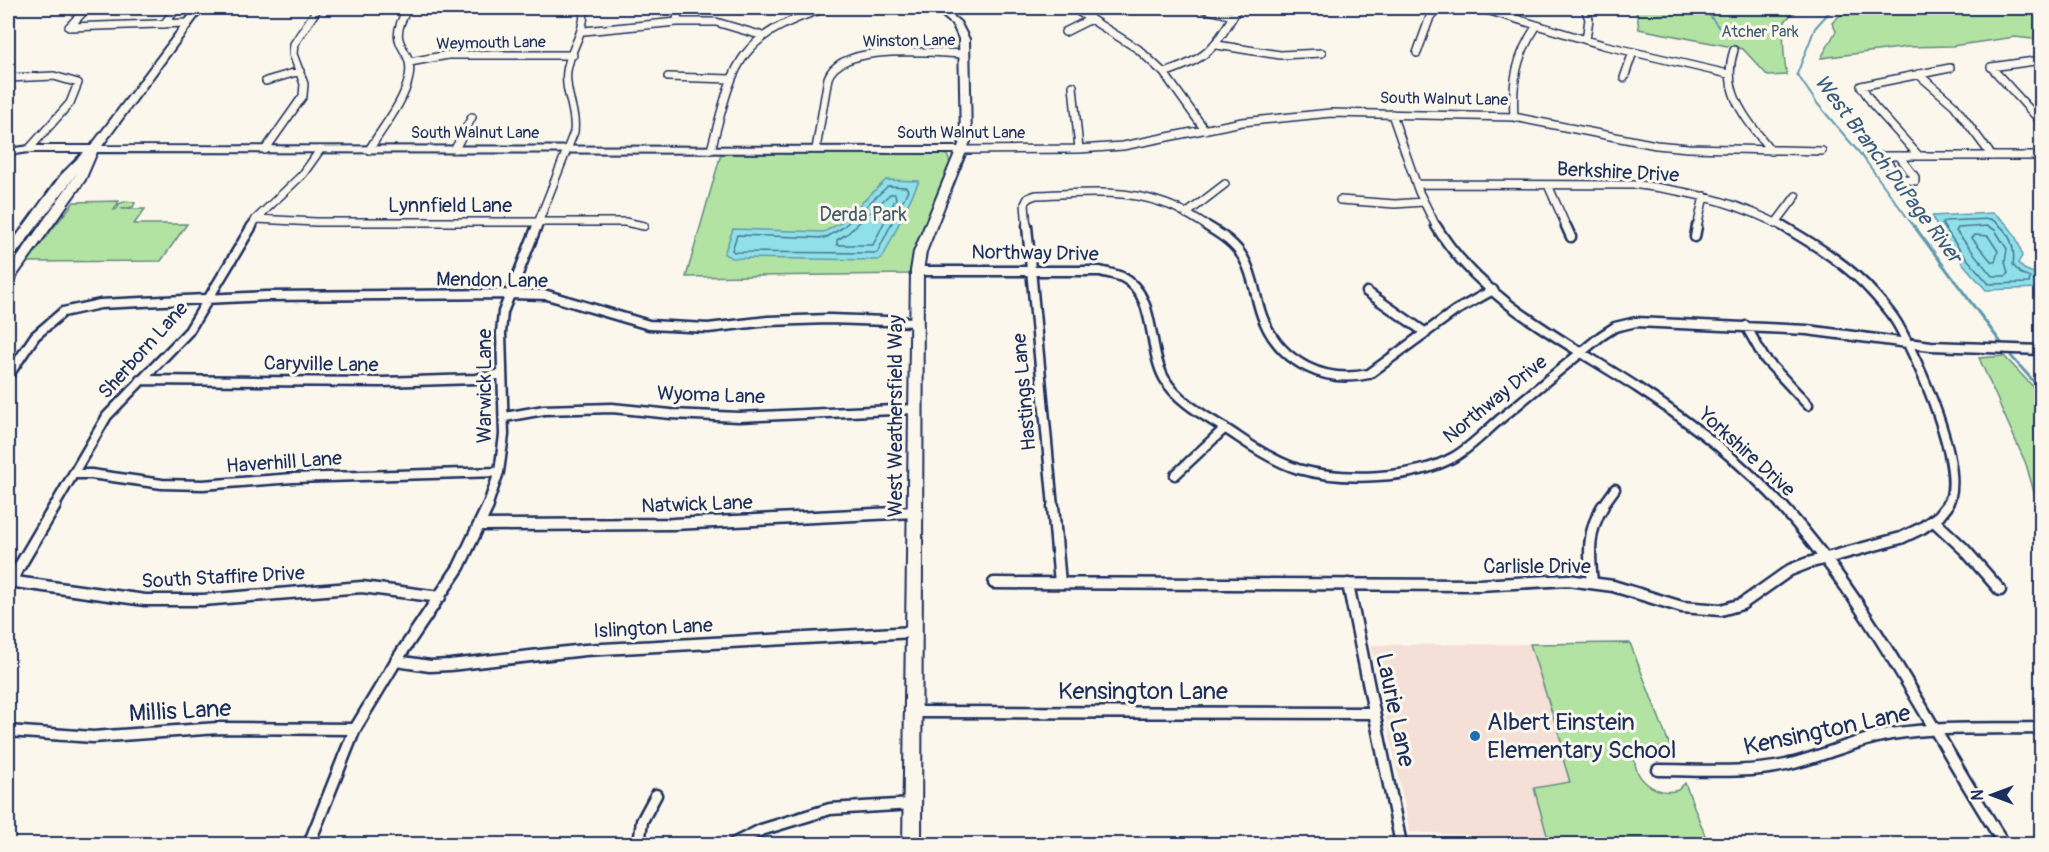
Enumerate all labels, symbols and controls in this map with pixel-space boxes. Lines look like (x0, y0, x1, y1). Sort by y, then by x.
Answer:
park label: Atcher Park (1721, 22, 1799, 42)
street label: Winston Lane (863, 30, 956, 52)
street label: Weymouth Lane (436, 32, 546, 54)
water label: West Branch DuPage River (1808, 69, 1969, 271)
street label: South Walnut Lane (1380, 88, 1508, 110)
street label: South Walnut Lane (411, 123, 539, 143)
street label: South Walnut Lane (897, 123, 1025, 143)
street label: Berkshire Drive (1556, 156, 1680, 188)
street label: Lynnfield Lane (388, 193, 512, 218)
park label: Derda Park (819, 202, 907, 227)
street label: Northway Drive (971, 239, 1099, 267)
street label: Mendon Lane (436, 267, 548, 293)
street label: Sherborn Lane (93, 296, 193, 404)
street label: West Weathersfield Way (883, 314, 908, 517)
street label: Warwick Lane (472, 329, 497, 443)
street label: Hastings Lane (1006, 332, 1042, 452)
street label: Northway Drive (1438, 349, 1552, 449)
street label: Caryville Lane (263, 351, 379, 378)
street label: Wyoma Lane (656, 381, 766, 409)
street label: Yorkshire Drive (1693, 401, 1801, 502)
street label: Haverhill Lane (225, 445, 343, 479)
street label: Natwick Lane (641, 490, 753, 518)
street label: Carlisle Drive (1483, 554, 1591, 579)
street label: South Staffire Drive (141, 560, 305, 594)
street label: Islington Lane (593, 612, 713, 644)
street label: Laurie Lane (1369, 650, 1421, 770)
street label: Kensington Lane (1058, 677, 1228, 706)
street label: Millis Lane (128, 694, 232, 728)
street label: Kensington Lane (1741, 698, 1913, 762)
place label: Albert Einstein Elementary School (1487, 708, 1677, 765)
marker: Albert Einstein Elementary School (1468, 729, 1482, 743)
north arrow (1962, 765, 2022, 825)
text: N (1968, 789, 1988, 800)

